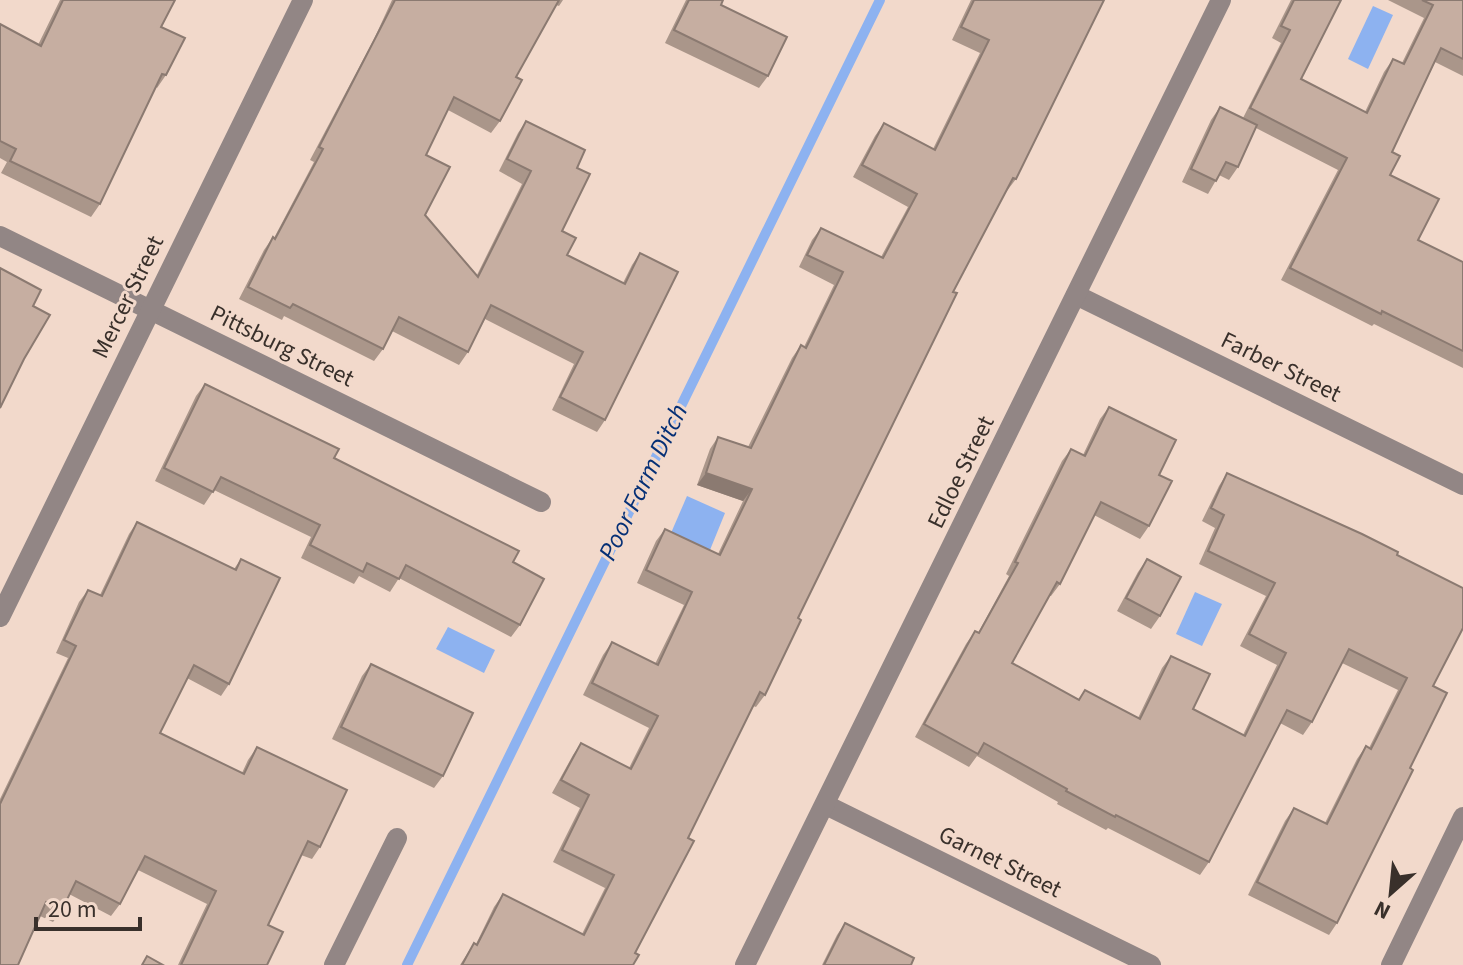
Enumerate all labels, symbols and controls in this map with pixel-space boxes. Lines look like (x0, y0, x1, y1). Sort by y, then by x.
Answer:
street label: Mercer Street (83, 230, 173, 364)
street label: Pittsburg Street (204, 296, 360, 396)
street label: Farber Street (1215, 323, 1347, 411)
water label: Poor Farm Ditch (589, 397, 697, 567)
street label: Edloe Street (919, 410, 1003, 534)
street label: Garnet Street (933, 817, 1067, 907)
north arrow (1351, 853, 1431, 933)
scale bar (36, 881, 140, 931)
text: 20 m (48, 892, 97, 927)
text: N (1369, 892, 1396, 928)

